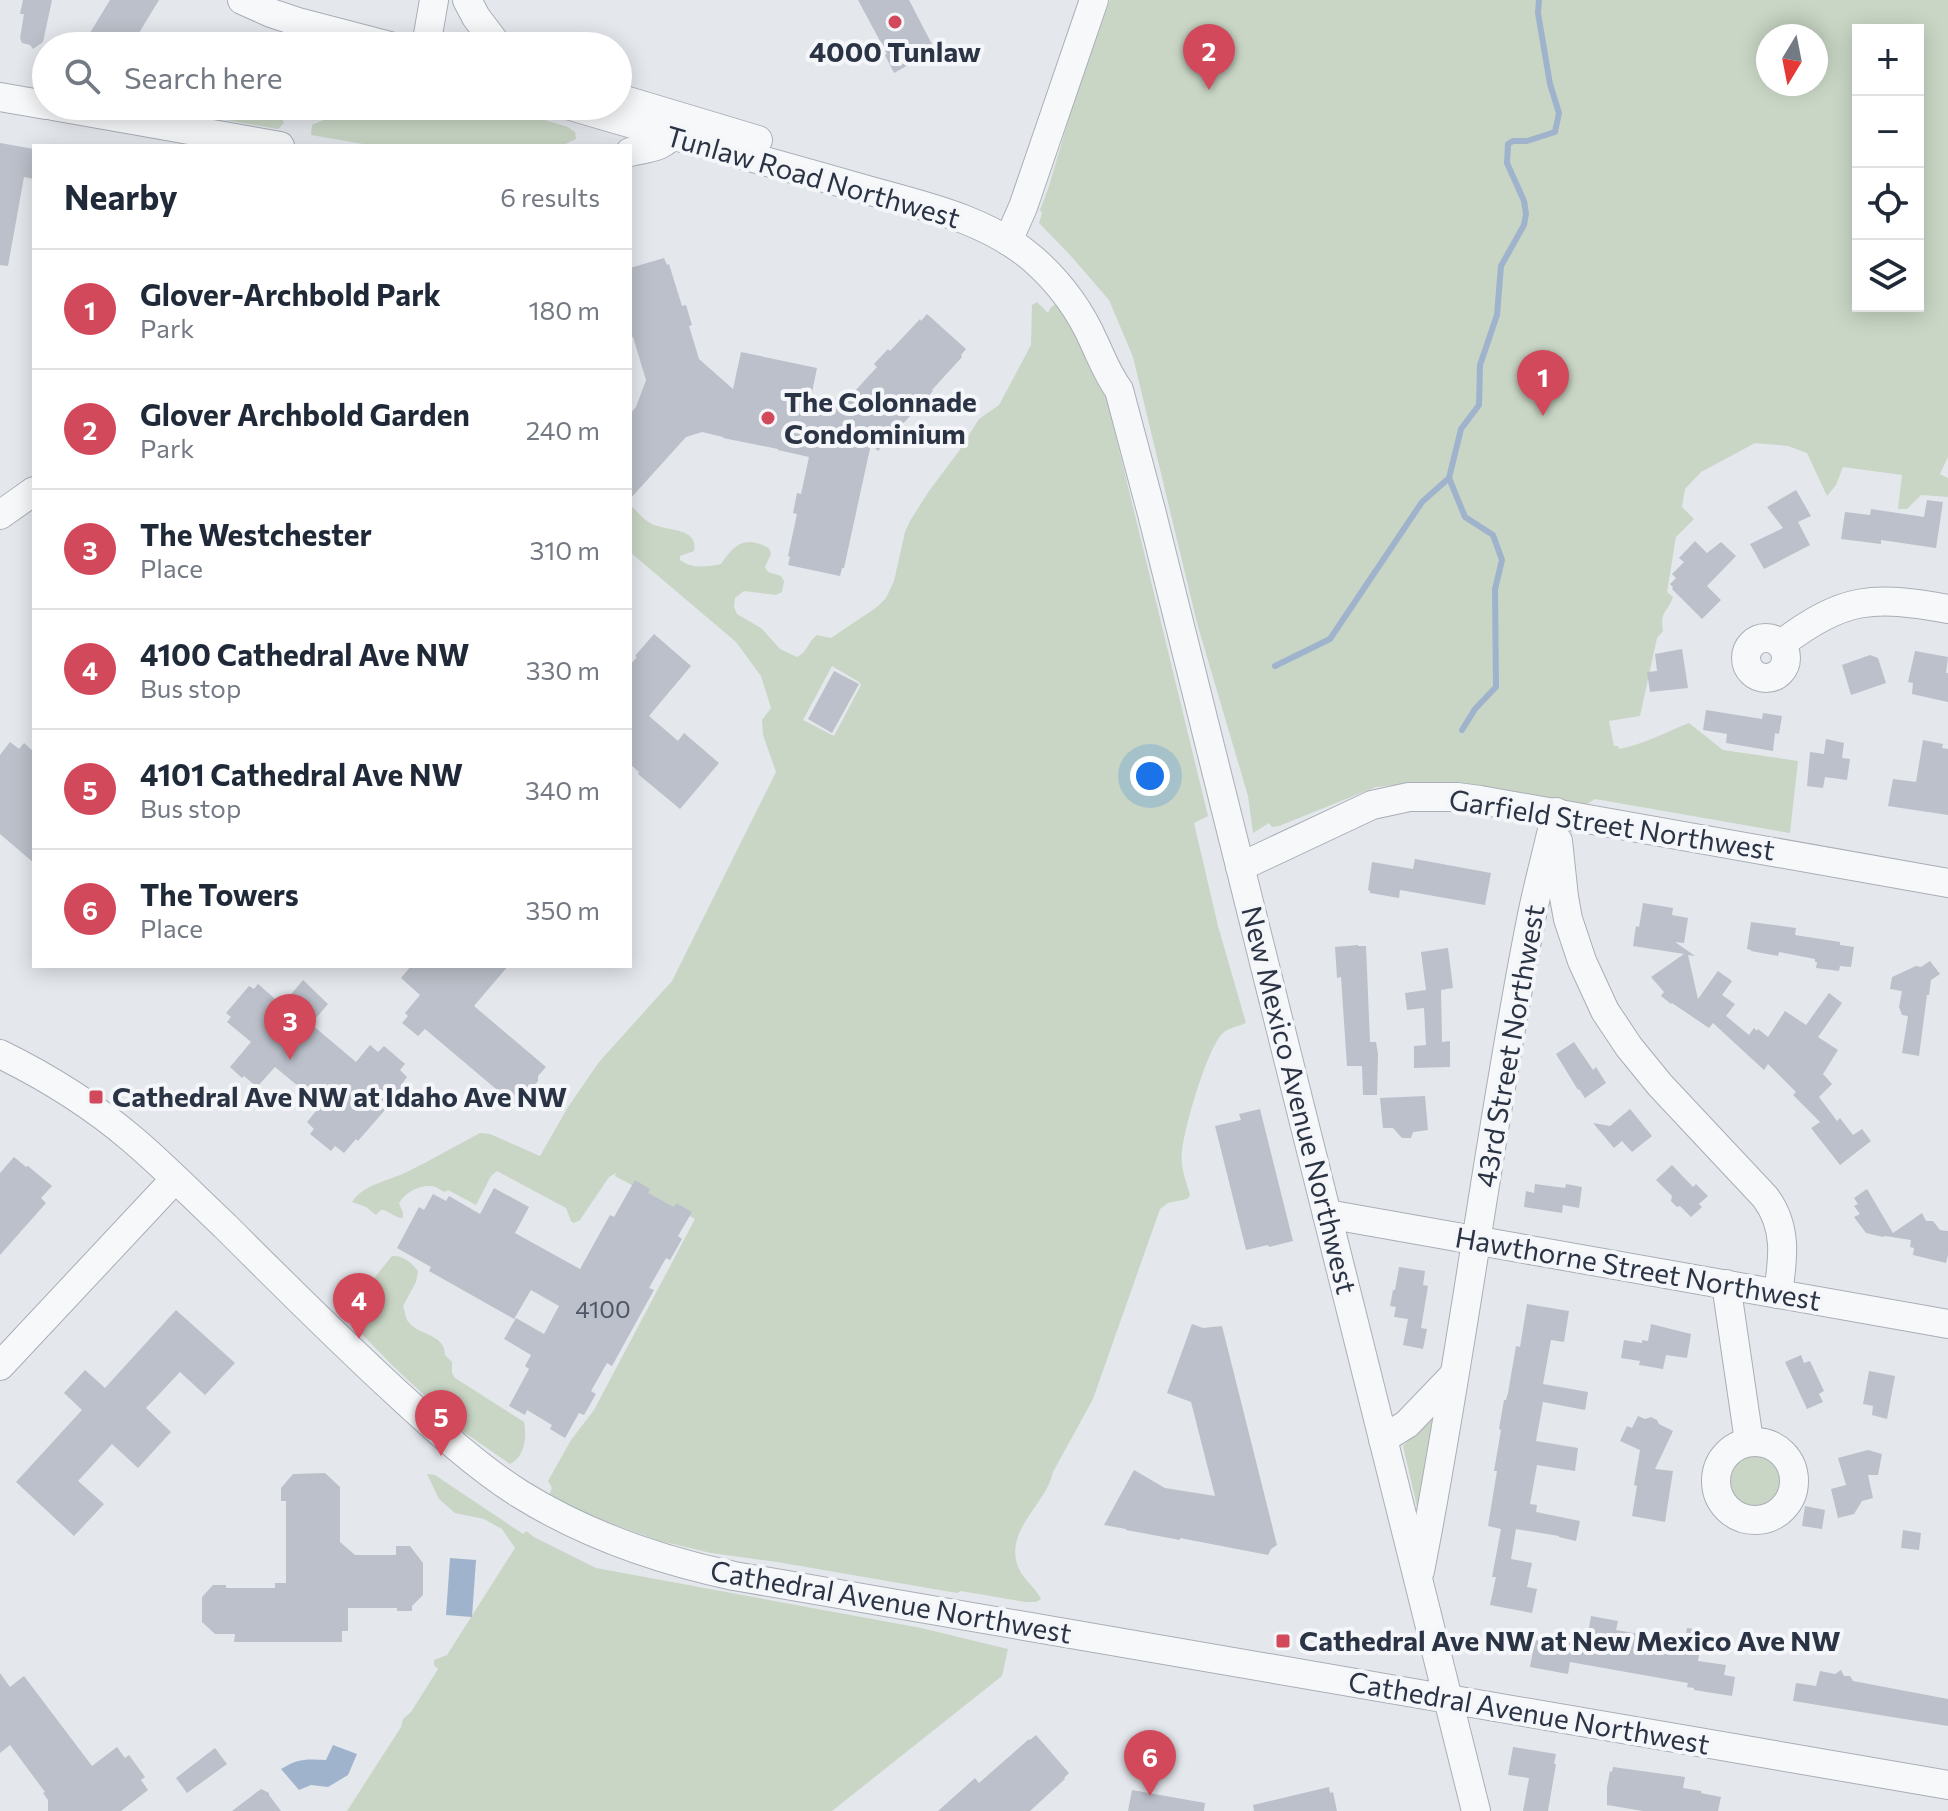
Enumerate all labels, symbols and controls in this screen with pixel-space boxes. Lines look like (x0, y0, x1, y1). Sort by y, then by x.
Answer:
marker: 4000 Tunlaw (886, 13, 904, 31)
pin: 2 (1183, 24, 1235, 90)
north arrow (1756, 24, 1828, 96)
map controls (1852, 24, 1924, 312)
button: + (1852, 24, 1924, 96)
search box (32, 32, 632, 120)
place label: 4000 Tunlaw (809, 34, 981, 68)
icon: search (60, 54, 104, 98)
text: Search here (124, 58, 283, 95)
button: − (1852, 96, 1924, 168)
street label: Tunlaw Road Northwest (662, 118, 964, 234)
button: locate (1852, 168, 1924, 240)
text: Nearby (64, 175, 178, 217)
text: 6 results (500, 181, 600, 212)
button: layers (1852, 240, 1924, 312)
text: Glover-Archbold Park (140, 275, 441, 312)
text: 1 (84, 294, 96, 325)
text: 180 m (528, 294, 600, 325)
text: Park (140, 312, 194, 343)
pin: 1 (1517, 350, 1569, 416)
place label: The Colonnade Condominium (784, 384, 977, 450)
text: Glover Archbold Garden (140, 395, 470, 432)
marker: The Colonnade Condominium (759, 409, 777, 427)
text: 2 (83, 414, 97, 445)
text: 240 m (526, 414, 600, 445)
text: Park (140, 432, 194, 463)
text: The Westchester (140, 515, 372, 552)
text: 3 (82, 534, 98, 565)
text: 310 m (529, 534, 600, 565)
text: Place (140, 552, 203, 583)
text: 4100 Cathedral Ave NW (140, 635, 469, 672)
text: 4 (82, 654, 98, 685)
text: 330 m (526, 654, 600, 685)
text: Bus stop (140, 672, 241, 703)
text: 4101 Cathedral Ave NW (140, 755, 463, 792)
your location (1130, 756, 1170, 796)
text: 5 (82, 774, 98, 805)
text: 340 m (525, 774, 600, 805)
street label: Garfield Street Northwest (1447, 781, 1778, 867)
text: Bus stop (140, 792, 241, 823)
text: The Towers (140, 875, 299, 912)
text: 6 (82, 894, 98, 925)
text: 350 m (526, 894, 600, 925)
street label: New Mexico Avenue Northwest (1235, 902, 1365, 1297)
street label: 43rd Street Northwest (1467, 902, 1551, 1190)
text: Place (140, 912, 203, 943)
pin: 3 (264, 994, 316, 1060)
place label: Cathedral Ave NW at Idaho Ave NW (112, 1079, 567, 1113)
marker: Cathedral Ave NW at Idaho Ave NW (87, 1088, 105, 1106)
street label: Hawthorne Street Northwest (1453, 1219, 1824, 1317)
pin: 4 (333, 1273, 385, 1339)
house number: 4100 (575, 1294, 631, 1323)
pin: 5 (415, 1390, 467, 1456)
street label: Cathedral Avenue Northwest (708, 1552, 1074, 1650)
place label: Cathedral Ave NW at New Mexico Ave NW (1299, 1623, 1841, 1657)
marker: Cathedral Ave NW at New Mexico Ave NW (1274, 1632, 1292, 1650)
street label: Cathedral Avenue Northwest (1346, 1663, 1712, 1761)
pin: 6 (1124, 1730, 1176, 1796)

